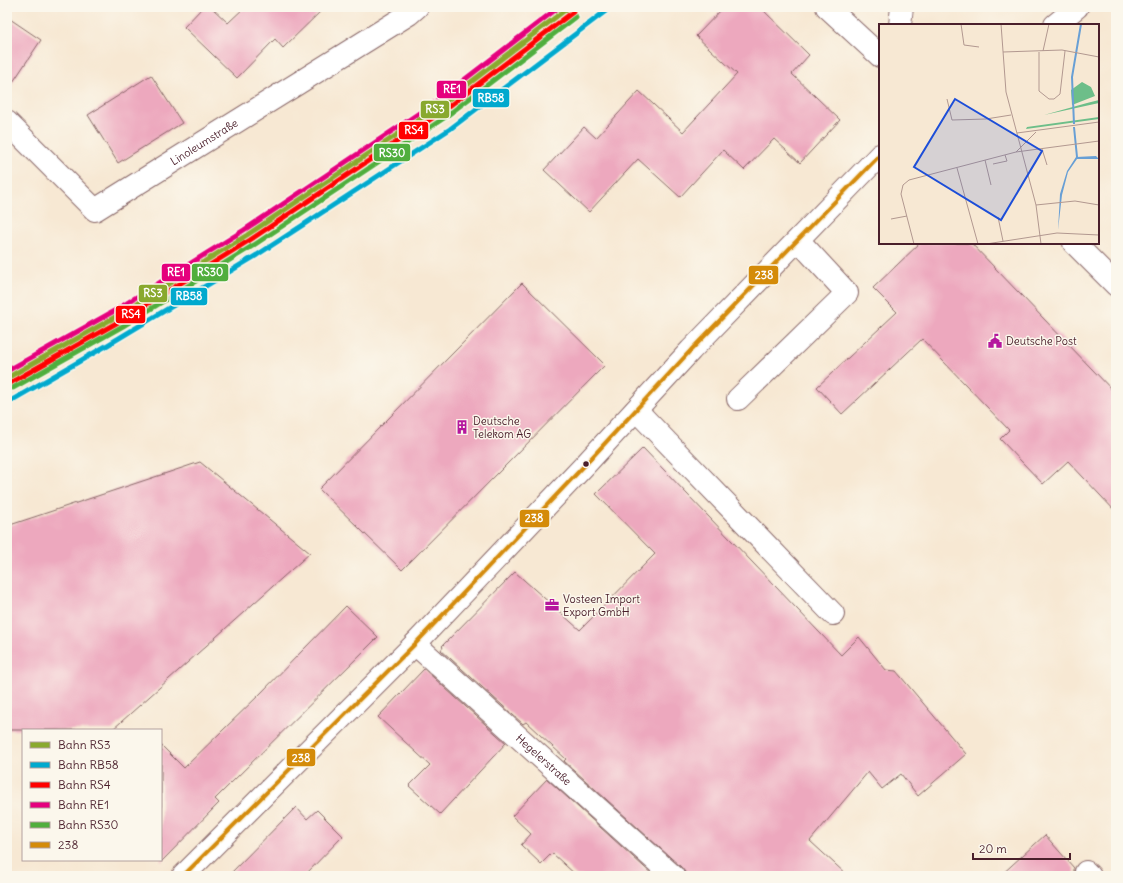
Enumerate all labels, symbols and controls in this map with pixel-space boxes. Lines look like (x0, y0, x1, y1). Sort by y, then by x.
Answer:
inset map (879, 24, 1099, 244)
line badge: RE1 (436, 80, 467, 99)
text: RE1 (443, 82, 461, 96)
line badge: RB58 (472, 88, 510, 108)
text: RB58 (478, 91, 504, 105)
line badge: RS3 (420, 100, 450, 119)
text: RS3 (425, 102, 445, 116)
street label: Linoleumstraße (168, 116, 240, 168)
line badge: RS4 (398, 121, 429, 140)
text: RS4 (404, 123, 424, 137)
line badge: RS30 (373, 143, 411, 162)
text: RS30 (379, 146, 405, 160)
line badge: RE1 (161, 263, 191, 282)
line badge: RS30 (191, 263, 229, 282)
text: RE1 (167, 265, 185, 279)
text: RS30 (197, 265, 223, 279)
line badge: 238 (748, 265, 779, 285)
text: 238 (755, 268, 773, 282)
line badge: RS3 (138, 284, 168, 303)
text: RS3 (143, 286, 163, 300)
line badge: RB58 (170, 287, 208, 306)
text: RB58 (176, 289, 202, 303)
line badge: RS4 (115, 305, 146, 324)
text: RS4 (121, 307, 141, 321)
public building icon: Deutsche Post (987, 333, 1003, 349)
place label: Deutsche Post (1006, 334, 1077, 348)
place label: Deutsche Telekom AG (473, 414, 531, 441)
building icon: Deutsche Telekom AG (454, 419, 470, 435)
unlabelled marker (581, 459, 591, 469)
line badge: 238 (519, 509, 550, 528)
text: 238 (525, 511, 543, 525)
place label: Vosteen Import Export GmbH (563, 592, 640, 619)
office icon: Vosteen Import Export GmbH (544, 597, 560, 613)
legend (22, 729, 162, 861)
street label: Hegelerstraße (513, 731, 574, 788)
text: Bahn RS3 (58, 737, 111, 752)
line badge: 238 (286, 748, 316, 767)
text: 238 (292, 751, 310, 765)
text: Bahn RB58 (58, 757, 119, 772)
text: Bahn RS4 (58, 777, 111, 792)
text: Bahn RE1 (58, 797, 109, 812)
text: Bahn RS30 (58, 817, 119, 832)
scale bar (973, 835, 1070, 861)
text: 238 (58, 837, 78, 852)
text: 20 m (979, 841, 1007, 856)

